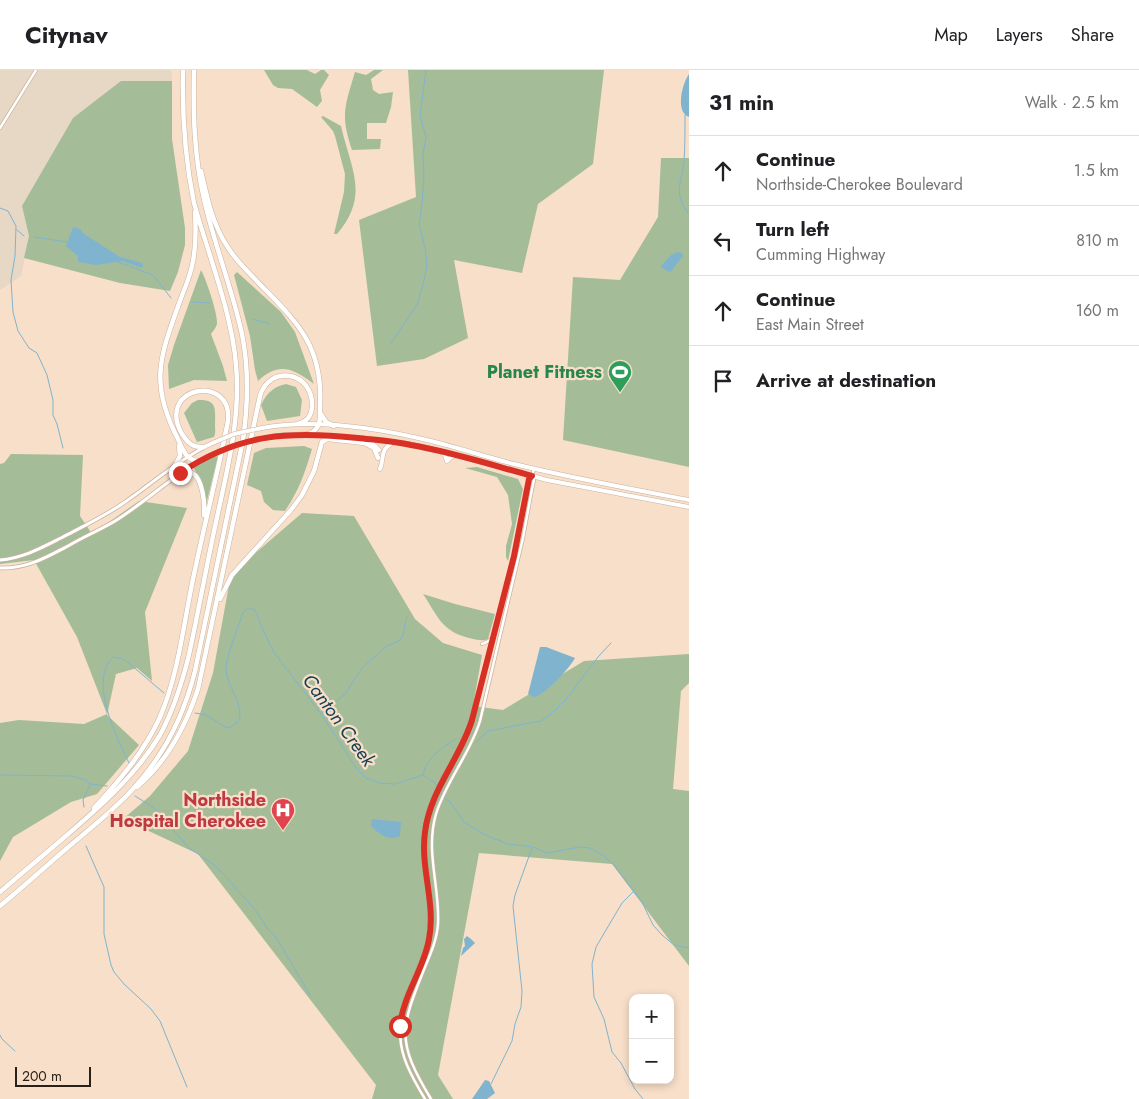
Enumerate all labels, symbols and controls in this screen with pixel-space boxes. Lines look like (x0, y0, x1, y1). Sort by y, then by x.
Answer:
text: Citynav (25, 17, 108, 52)
text: Map (934, 22, 968, 48)
text: Layers (996, 22, 1043, 48)
text: Share (1071, 22, 1114, 48)
text: 31 min (709, 88, 774, 118)
text: Walk · 2.5 km (1025, 91, 1119, 114)
text: Continue (756, 146, 835, 173)
icon: ahead (709, 157, 737, 185)
text: 1.5 km (1074, 159, 1119, 182)
text: Northside-Cherokee Boulevard (756, 173, 963, 196)
text: Turn left (756, 216, 829, 243)
icon: left (709, 227, 737, 255)
text: 810 m (1076, 229, 1119, 252)
text: Cumming Highway (756, 243, 885, 266)
text: Continue (756, 286, 835, 313)
icon: ahead (709, 297, 737, 325)
text: 160 m (1076, 299, 1119, 322)
text: East Main Street (756, 313, 864, 336)
place label: Planet Fitness (487, 359, 602, 385)
sports icon: Planet Fitness (607, 359, 633, 393)
icon: arrive (709, 367, 737, 395)
text: Arrive at destination (756, 367, 936, 394)
route end (169, 462, 192, 485)
water label: Canton Creek (296, 668, 382, 773)
place label: Northside Hospital Cherokee (110, 787, 266, 834)
hospital icon: Northside Hospital Cherokee (270, 797, 296, 831)
map controls (629, 994, 674, 1084)
button: + (629, 994, 674, 1039)
route start (389, 1015, 412, 1038)
button: − (629, 1039, 674, 1084)
scale bar (15, 1064, 91, 1087)
text: 200 m (22, 1066, 62, 1086)

